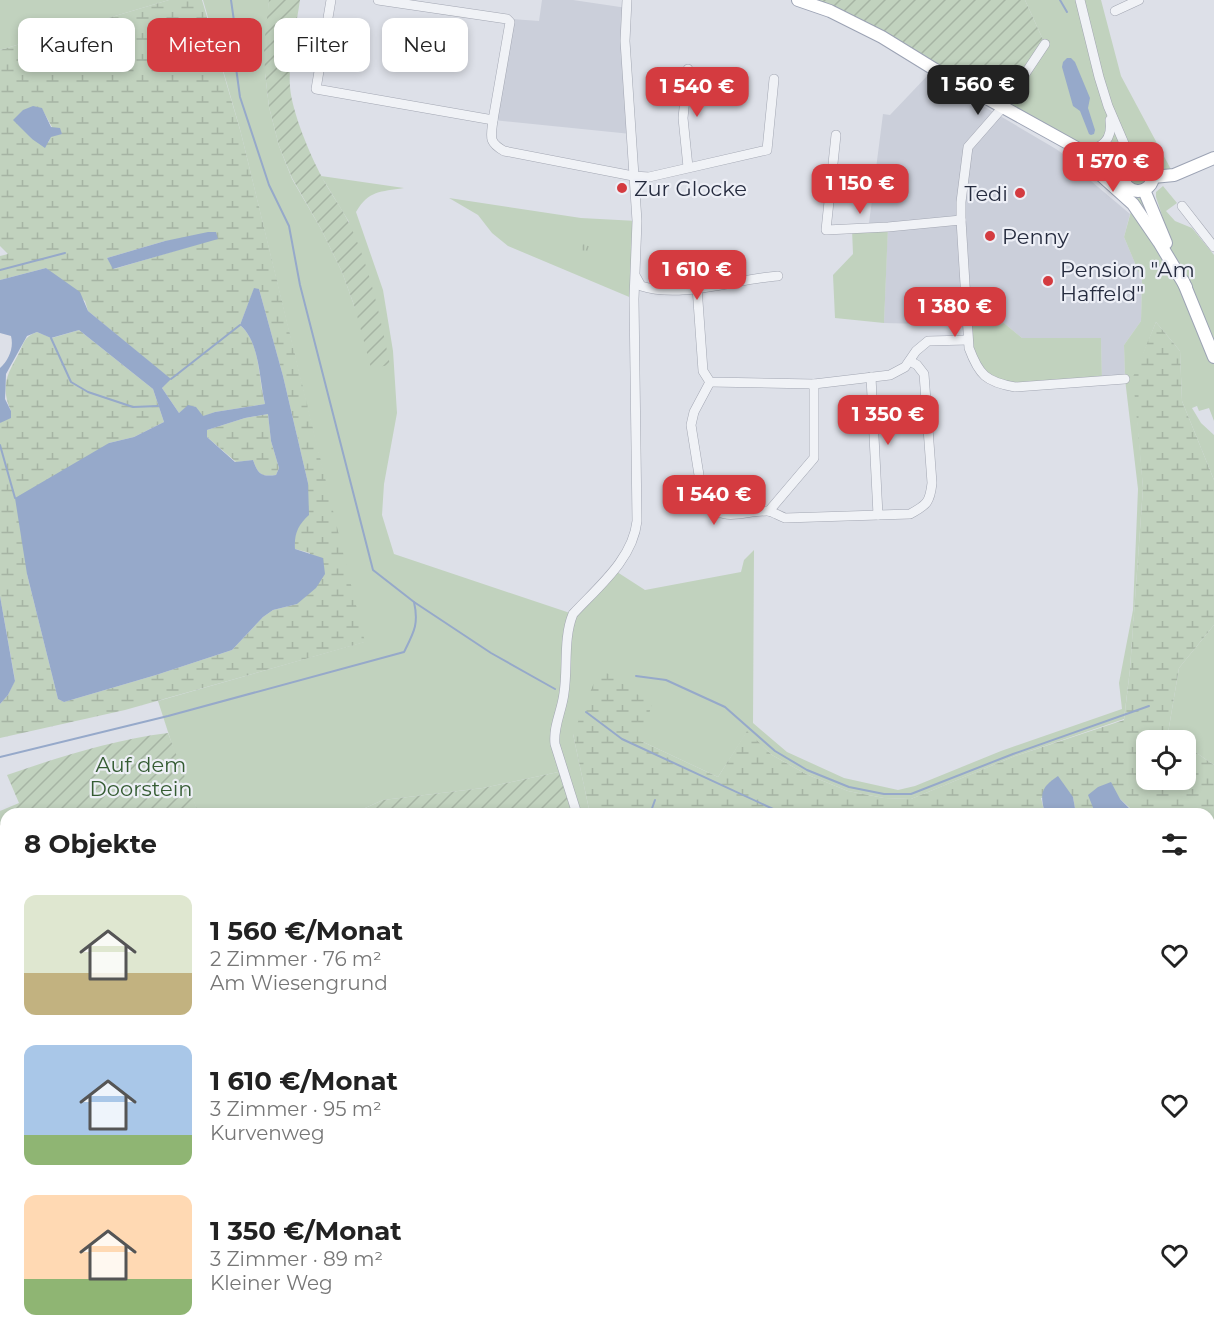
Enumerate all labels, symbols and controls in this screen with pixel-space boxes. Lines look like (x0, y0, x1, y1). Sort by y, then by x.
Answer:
chip: Kaufen (18, 18, 135, 72)
chip: Mieten (147, 18, 262, 72)
chip: Filter (274, 18, 370, 72)
chip: Neu (382, 18, 468, 72)
pin: 1 560 € (923, 65, 1033, 116)
pin: 1 540 € (642, 67, 752, 118)
text: 1 560 € (941, 72, 1015, 96)
text: 1 540 € (660, 74, 734, 98)
pin: 1 570 € (1058, 142, 1168, 193)
text: 1 570 € (1077, 149, 1149, 173)
pin: 1 150 € (805, 164, 915, 215)
text: 1 150 € (826, 171, 894, 195)
place label: Zur Glocke (634, 176, 747, 201)
marker: Zur Glocke (615, 181, 629, 195)
place label: Tedi (965, 181, 1008, 206)
marker: Tedi (1013, 186, 1027, 200)
place label: Penny (1002, 224, 1069, 249)
marker: Penny (983, 229, 997, 243)
pin: 1 610 € (642, 250, 752, 301)
text: 1 610 € (662, 257, 732, 281)
place label: Pension "Am Haffeld" (1060, 257, 1195, 306)
marker: Pension "Am Haffeld" (1041, 274, 1055, 288)
pin: 1 380 € (900, 287, 1010, 338)
text: 1 380 € (918, 294, 992, 318)
pin: 1 350 € (833, 395, 943, 446)
text: 1 350 € (852, 402, 924, 426)
pin: 1 540 € (659, 475, 769, 526)
text: 1 540 € (677, 482, 751, 506)
map controls (1136, 730, 1196, 790)
button: locate (1136, 730, 1196, 790)
park label: Auf dem Doorstein (90, 752, 192, 801)
text: 8 Objekte (24, 828, 157, 860)
icon: filters (1158, 828, 1191, 861)
text: 1 560 €/Monat (210, 915, 403, 947)
icon: home (72, 919, 144, 991)
icon: heart (1158, 939, 1191, 972)
text: 2 Zimmer · 76 m² (210, 947, 382, 971)
text: Am Wiesengrund (210, 971, 388, 995)
text: 1 610 €/Monat (210, 1065, 398, 1097)
icon: home (72, 1069, 144, 1141)
icon: heart (1158, 1089, 1191, 1122)
text: 3 Zimmer · 95 m² (210, 1097, 382, 1121)
text: Kurvenweg (210, 1121, 325, 1145)
text: 1 350 €/Monat (210, 1215, 402, 1247)
icon: home (72, 1219, 144, 1291)
icon: heart (1158, 1239, 1191, 1272)
text: 3 Zimmer · 89 m² (210, 1247, 383, 1271)
text: Kleiner Weg (210, 1271, 333, 1295)

